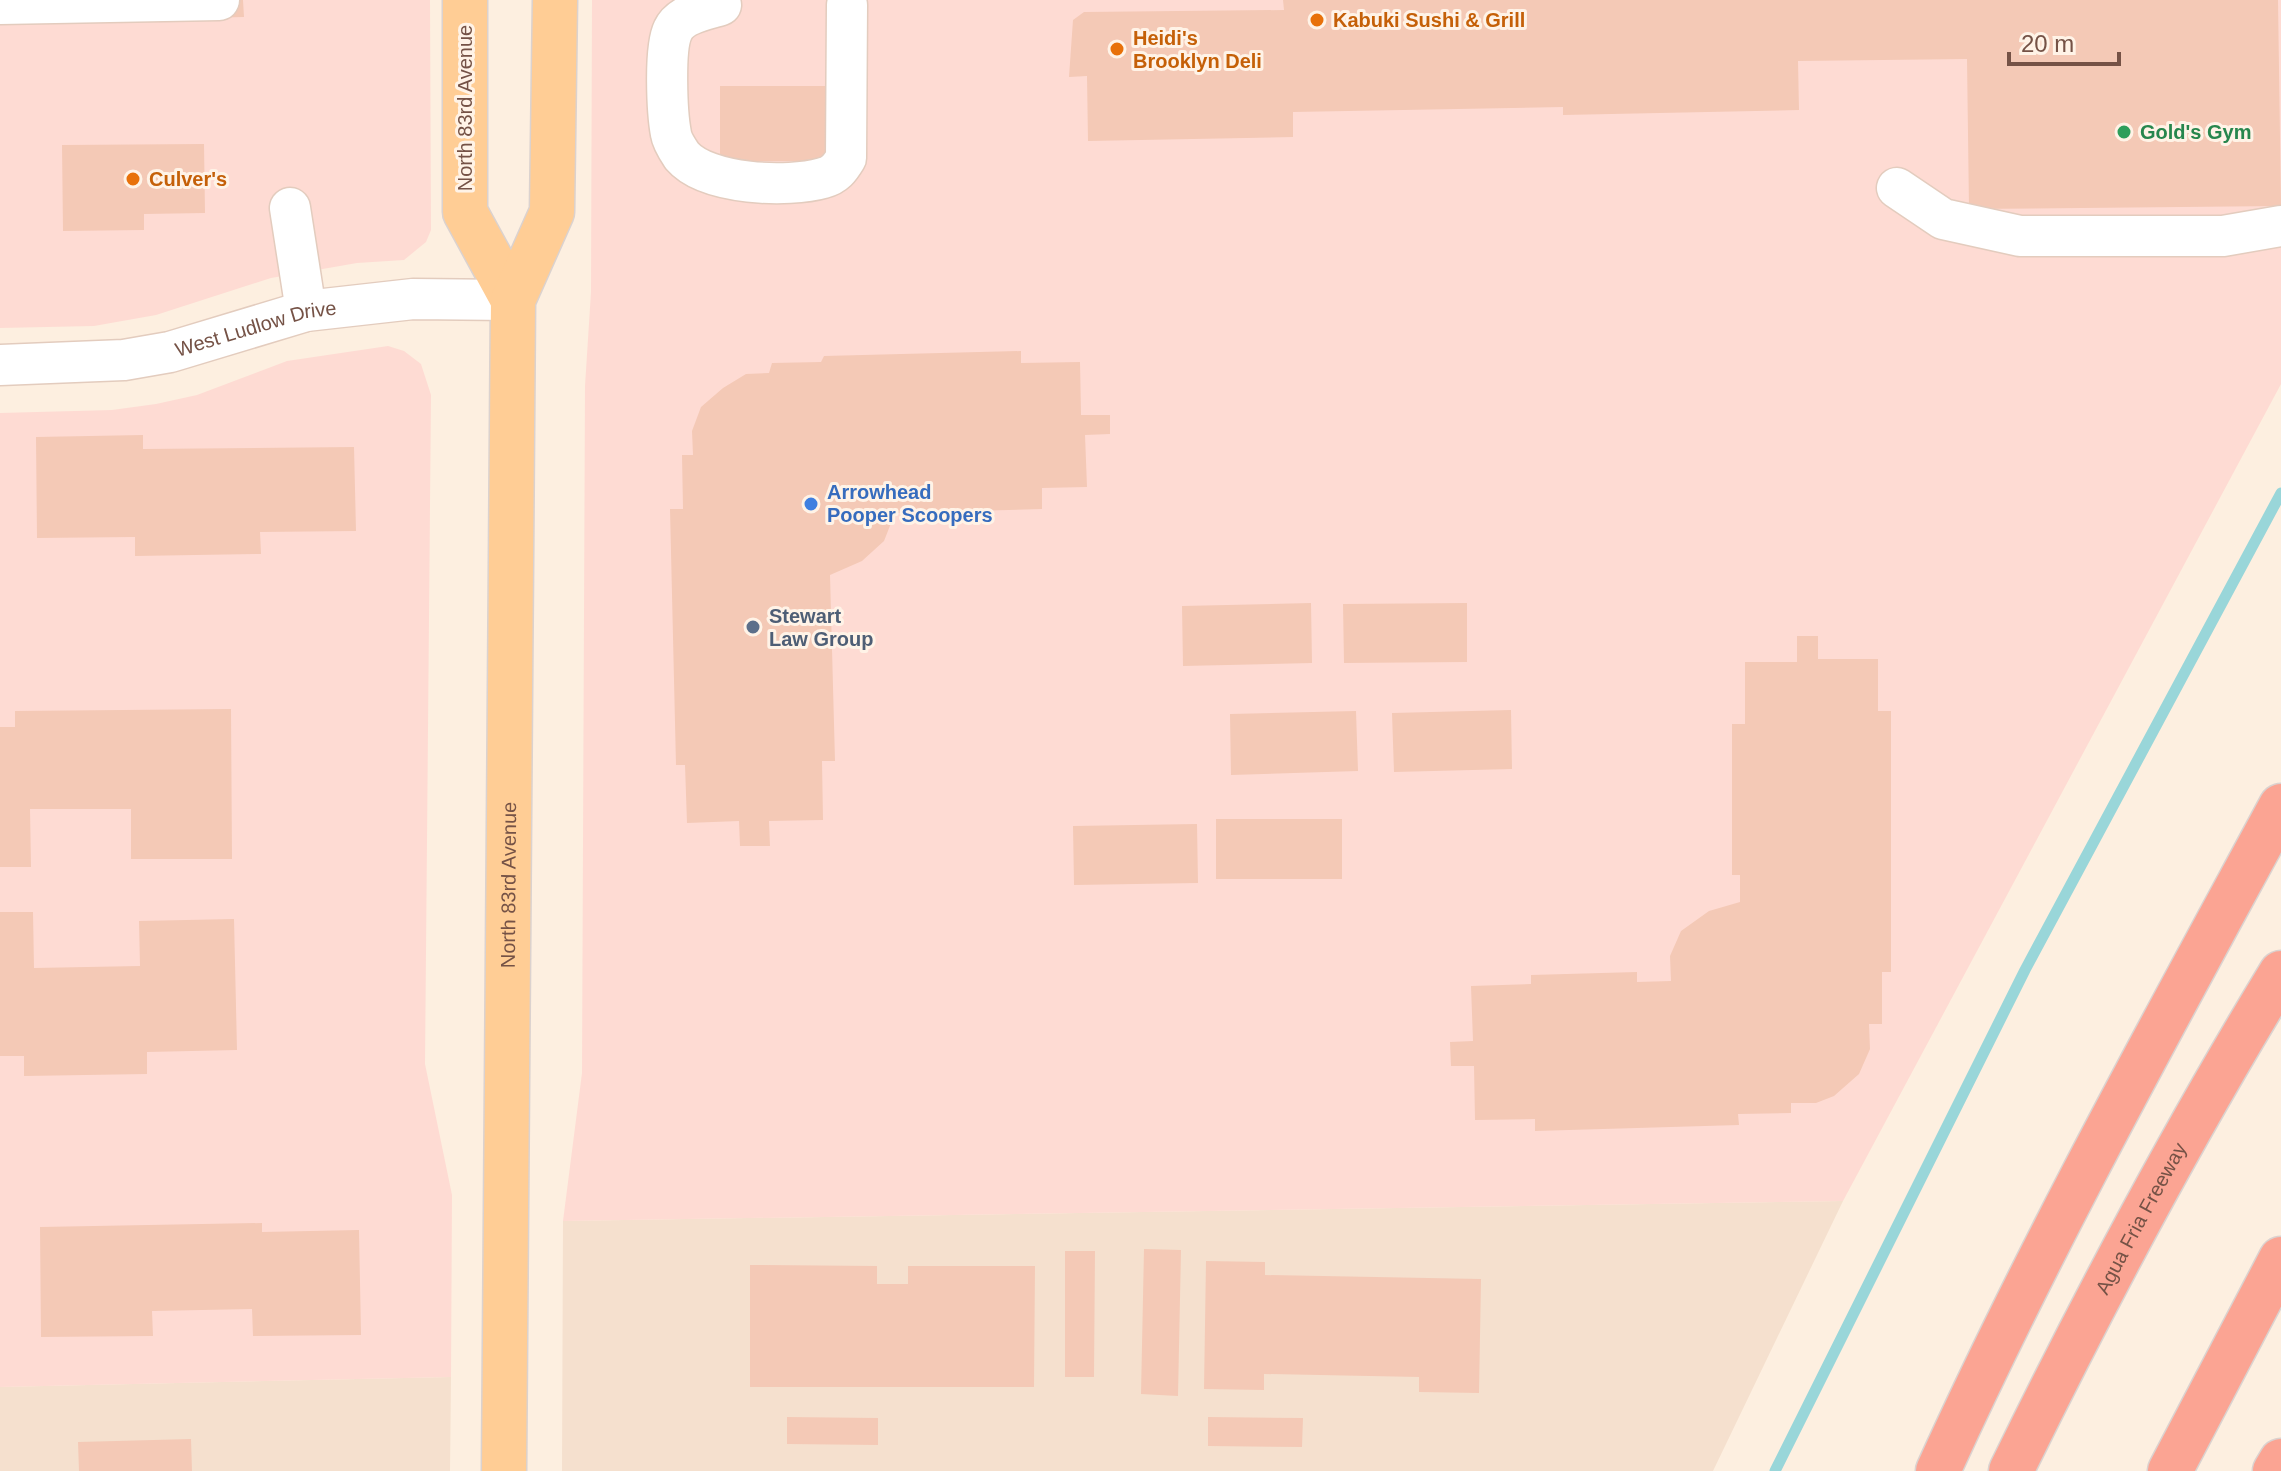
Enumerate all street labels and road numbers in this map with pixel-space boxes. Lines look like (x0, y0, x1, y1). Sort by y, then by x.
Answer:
street label: North 83rd Avenue (454, 25, 476, 191)
street label: West Ludlow Drive (173, 297, 337, 361)
street label: North 83rd Avenue (497, 802, 520, 968)
street label: Agua Fria Freeway (2091, 1139, 2191, 1298)

